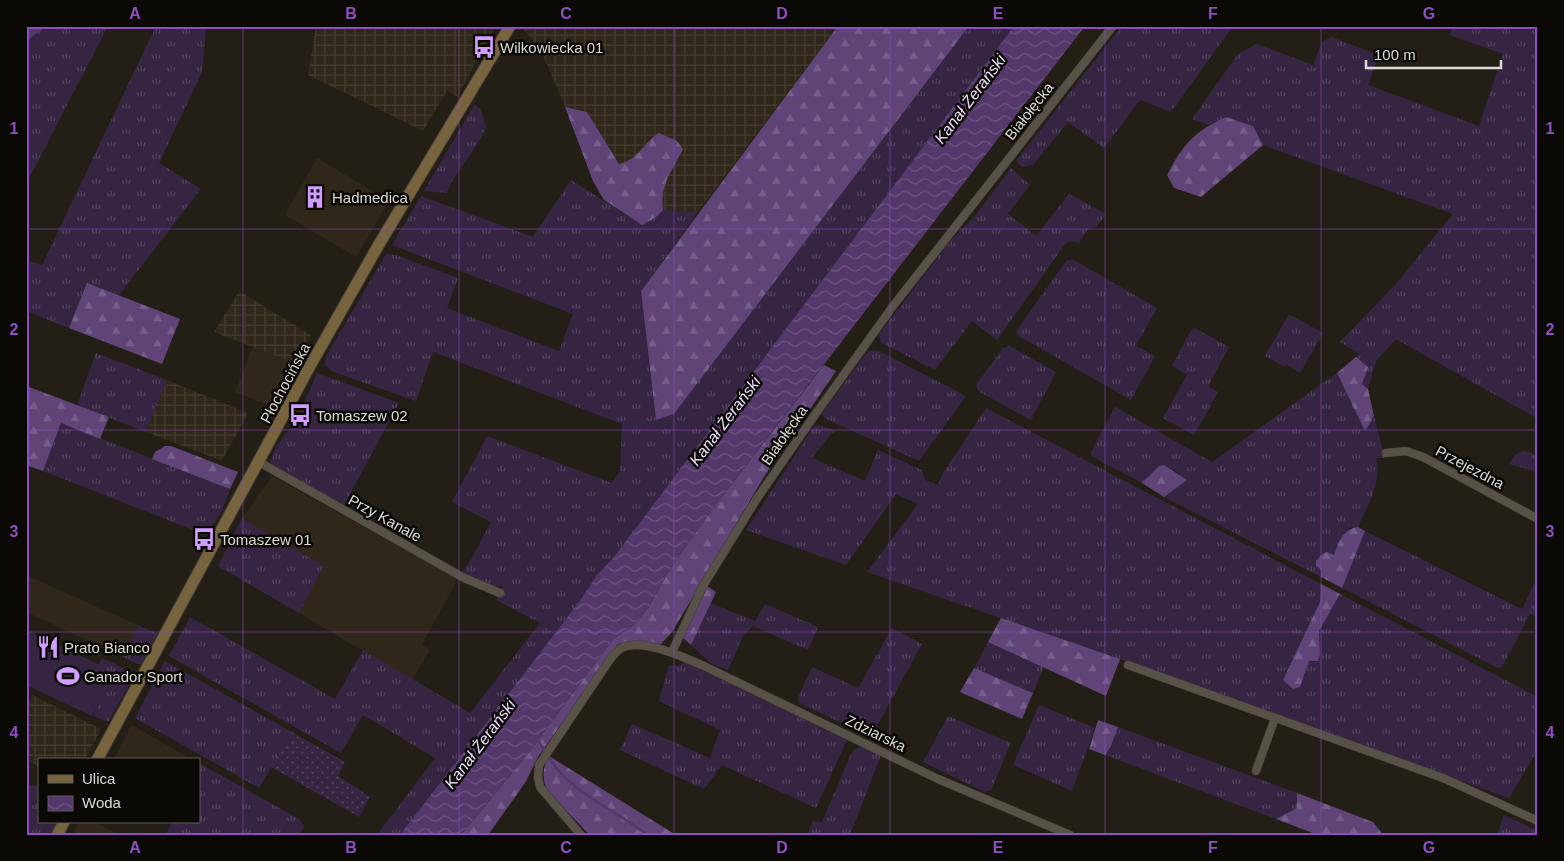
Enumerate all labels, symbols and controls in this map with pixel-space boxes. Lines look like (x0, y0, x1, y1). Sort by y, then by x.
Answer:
text: A (129, 5, 141, 22)
text: B (345, 5, 357, 22)
text: C (560, 5, 572, 22)
text: D (776, 5, 788, 22)
text: E (993, 5, 1004, 22)
text: F (1208, 5, 1218, 22)
text: G (1423, 5, 1435, 22)
bus stop icon: Wilkowiecka 01 (471, 34, 497, 60)
scale bar (1366, 38, 1502, 70)
place label: Wilkowiecka 01 (500, 39, 603, 56)
text: 100 m (1374, 46, 1416, 63)
water label: Kanał Żerański (930, 50, 1009, 147)
street label: Białołęcka (1001, 78, 1057, 143)
text: 1 (10, 120, 19, 137)
text: 1 (1546, 120, 1555, 137)
building icon: Hadmedica (302, 184, 328, 210)
place label: Hadmedica (332, 189, 409, 206)
text: 2 (10, 321, 19, 338)
text: 2 (1546, 321, 1555, 338)
street label: Płochocińska (257, 339, 314, 426)
water label: Kanał Żerański (685, 372, 764, 469)
bus stop icon: Tomaszew 02 (287, 402, 313, 428)
street label: Białołęcka (757, 402, 811, 468)
place label: Tomaszew 02 (316, 407, 408, 424)
street label: Przejezdna (1433, 442, 1508, 492)
street label: Przy Kanale (346, 491, 424, 545)
text: 3 (10, 523, 19, 540)
text: 3 (1546, 523, 1555, 540)
bus stop icon: Tomaszew 01 (191, 526, 217, 552)
place label: Tomaszew 01 (220, 531, 312, 548)
restaurant icon: Prato Bianco (35, 634, 61, 660)
place label: Prato Bianco (64, 639, 150, 656)
sports icon: Ganador Sport (55, 663, 81, 689)
place label: Ganador Sport (84, 668, 183, 685)
water label: Kanał Żerański (440, 695, 519, 792)
street label: Zdziarska (843, 711, 910, 755)
text: 4 (10, 724, 19, 741)
text: 4 (1546, 724, 1555, 741)
legend (38, 758, 200, 824)
text: Ulica (82, 770, 116, 787)
text: Woda (82, 794, 122, 811)
text: A (129, 839, 141, 856)
text: B (345, 839, 357, 856)
text: C (560, 839, 572, 856)
text: D (776, 839, 788, 856)
text: E (993, 839, 1004, 856)
text: F (1208, 839, 1218, 856)
text: G (1423, 839, 1435, 856)

